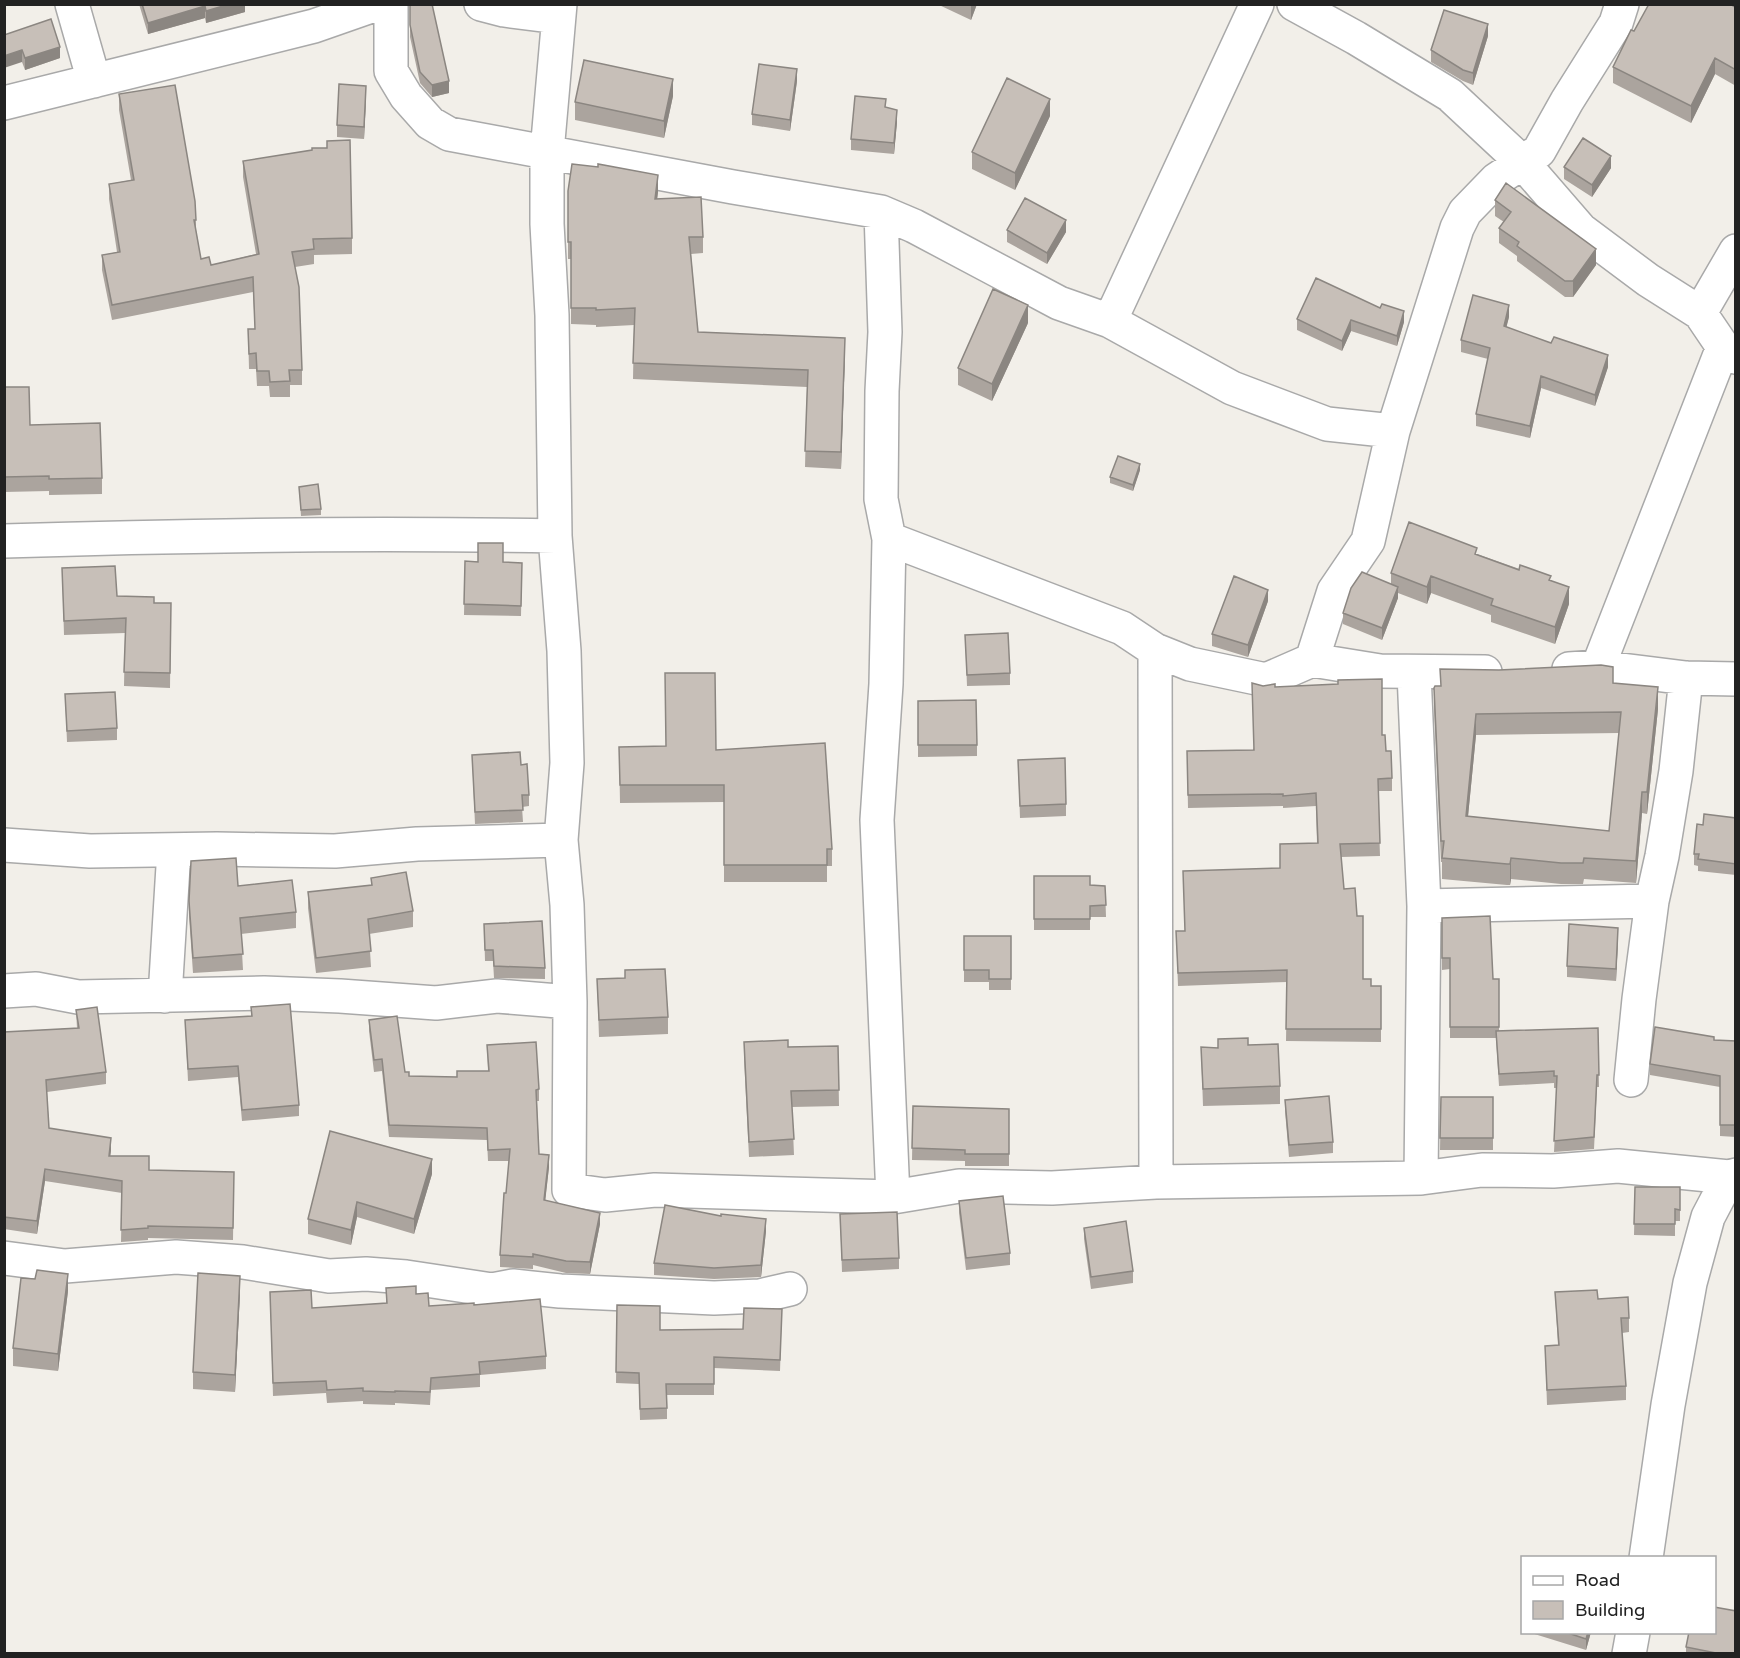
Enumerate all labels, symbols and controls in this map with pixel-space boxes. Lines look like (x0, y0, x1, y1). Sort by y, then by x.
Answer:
legend (1521, 1556, 1716, 1634)
text: Road (1575, 1569, 1620, 1591)
text: Building (1575, 1599, 1645, 1621)

